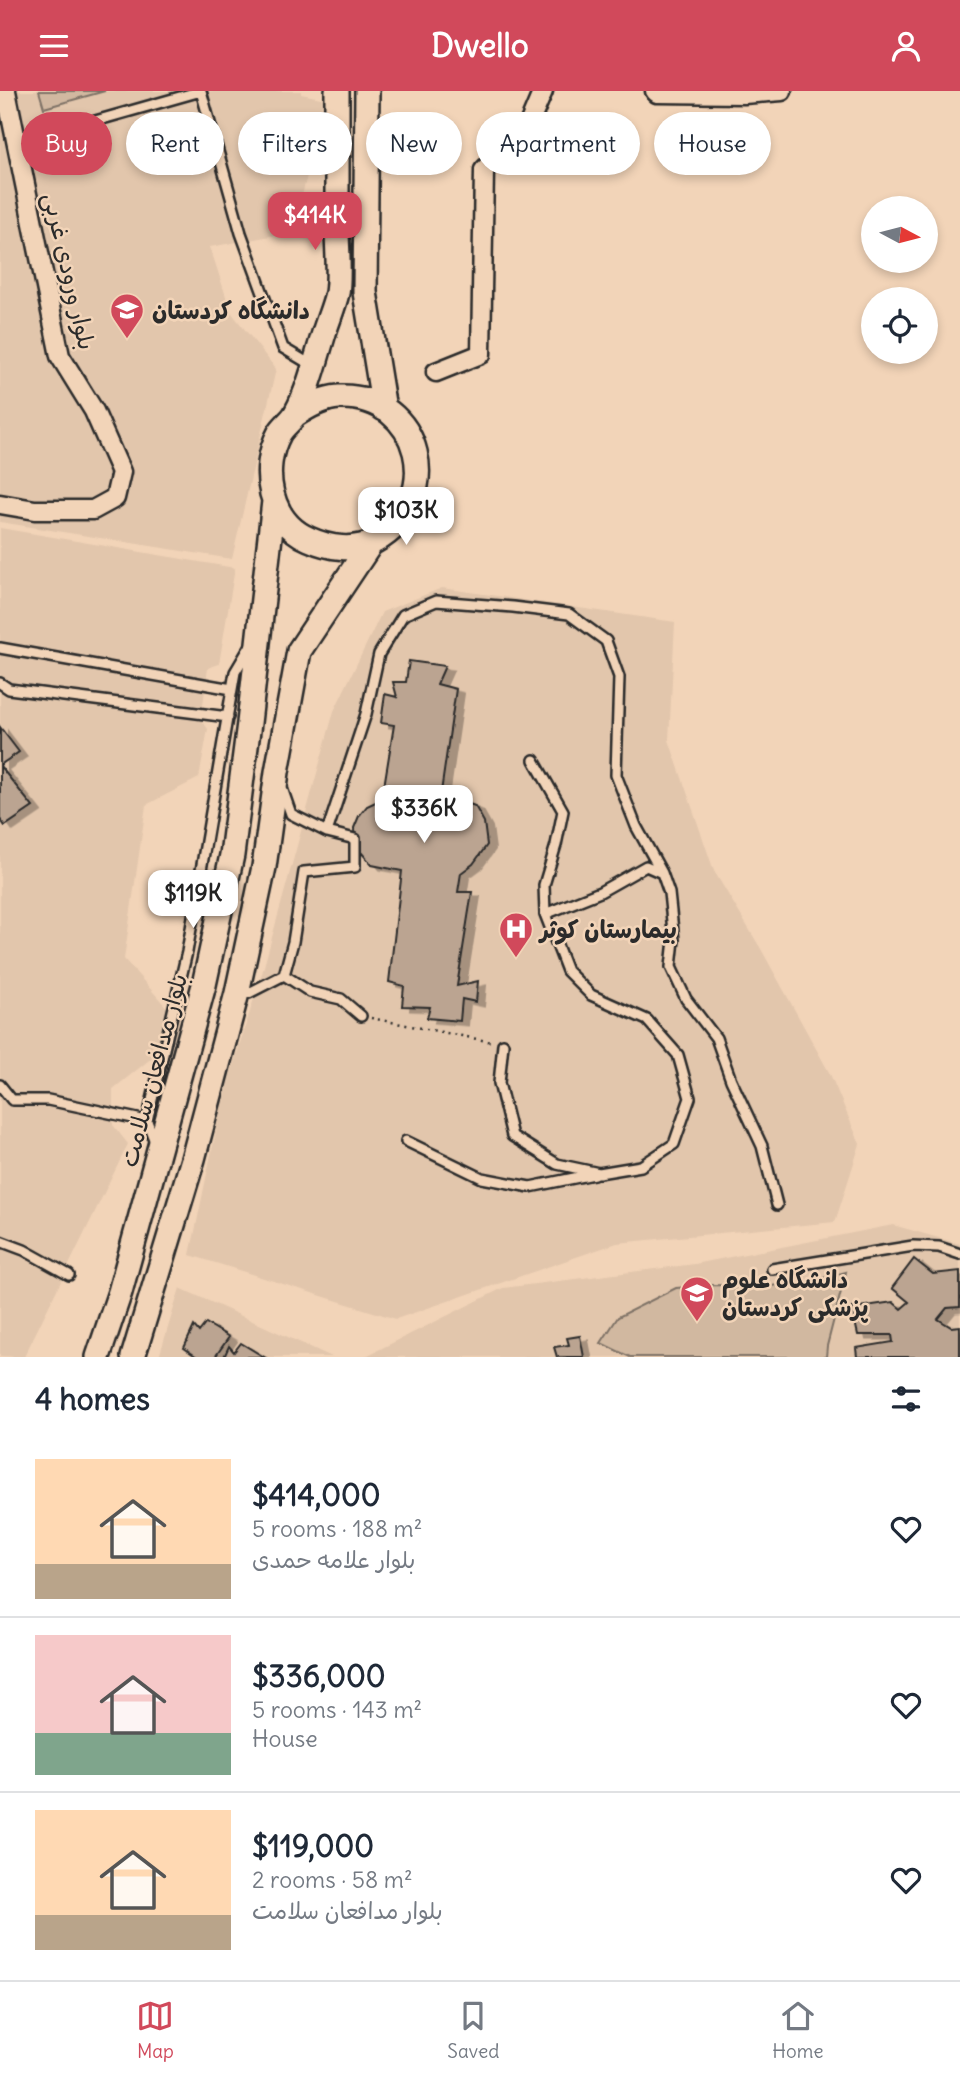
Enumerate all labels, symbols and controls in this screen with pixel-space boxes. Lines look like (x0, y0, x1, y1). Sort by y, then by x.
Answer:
text: Dwello (431, 25, 529, 66)
icon: menu (35, 27, 73, 65)
icon: person (887, 27, 925, 65)
chip: Buy (21, 112, 112, 175)
chip: Rent (126, 112, 224, 175)
chip: Filters (238, 112, 352, 175)
chip: New (366, 112, 462, 175)
chip: Apartment (476, 112, 640, 175)
chip: House (654, 112, 771, 175)
street label: بلوار ورودی غربی (36, 189, 103, 353)
pin: $414K (266, 193, 364, 252)
north arrow (861, 196, 938, 273)
map controls (861, 196, 938, 364)
text: $414K (284, 200, 346, 229)
button: locate (861, 287, 938, 364)
school or university icon: دانشگاه کردستان (108, 291, 146, 340)
place label: دانشگاه کردستان (152, 295, 310, 325)
pin: $103K (357, 487, 455, 547)
text: $103K (374, 495, 438, 524)
pin: $336K (375, 785, 473, 845)
text: $336K (391, 793, 457, 822)
pin: $119K (144, 871, 242, 930)
text: $119K (164, 878, 222, 907)
hospital icon: بیمارستان کوثر (497, 910, 535, 959)
place label: بیمارستان کوثر (538, 914, 677, 945)
street label: بلوار مدافعان سلامت (113, 970, 194, 1170)
place label: دانشگاه علوم پزشکی کردستان (722, 1264, 869, 1323)
school or university icon: دانشگاه علوم پزشکی کردستان (678, 1274, 716, 1323)
text: 4 homes (35, 1380, 150, 1418)
icon: filters (887, 1380, 925, 1418)
text: $414,000 (252, 1476, 380, 1514)
icon: home (91, 1487, 175, 1571)
icon: heart (887, 1510, 925, 1548)
text: 5 rooms · 188 m² (252, 1514, 422, 1543)
text: بلوار علامه حمدی (252, 1545, 415, 1574)
text: $336,000 (252, 1657, 386, 1695)
icon: home (91, 1663, 175, 1747)
icon: heart (887, 1686, 925, 1724)
text: 5 rooms · 143 m² (252, 1695, 422, 1724)
text: House (252, 1724, 318, 1753)
text: $119,000 (252, 1827, 374, 1865)
icon: home (91, 1838, 175, 1922)
icon: heart (887, 1861, 925, 1899)
text: 2 rooms · 58 m² (252, 1865, 413, 1894)
text: بلوار مدافعان سلامت (252, 1896, 443, 1925)
tab: Map (136, 1997, 174, 2063)
tab: Saved (447, 1997, 499, 2063)
tab: Home (772, 1997, 824, 2063)

